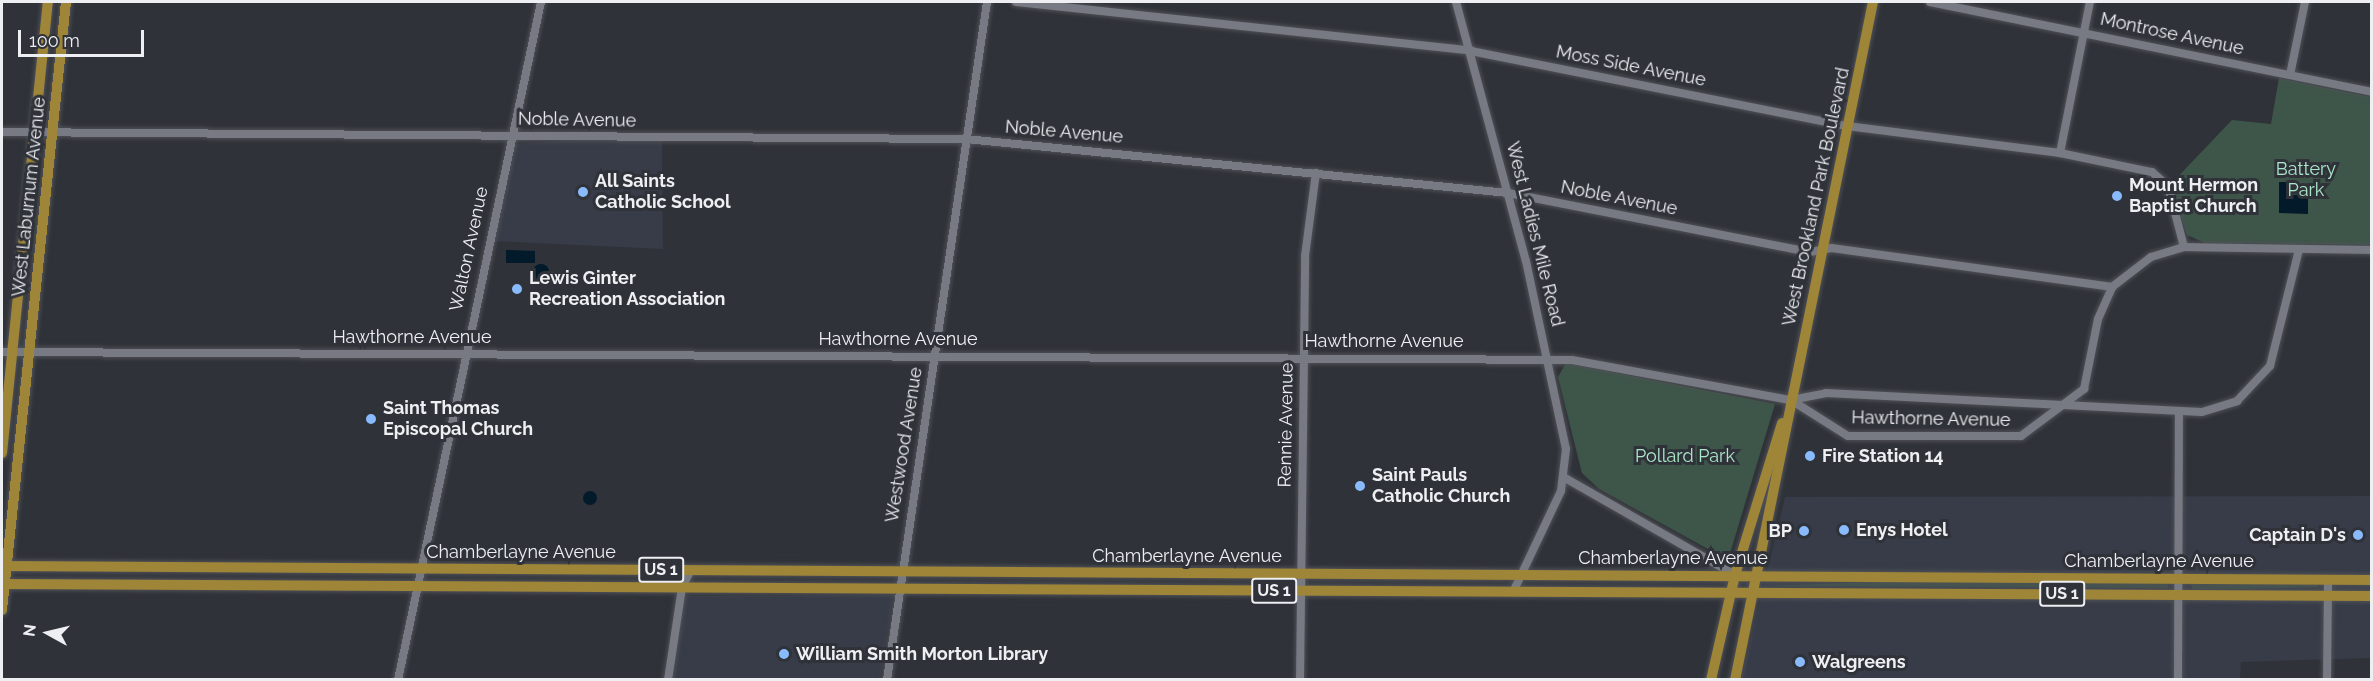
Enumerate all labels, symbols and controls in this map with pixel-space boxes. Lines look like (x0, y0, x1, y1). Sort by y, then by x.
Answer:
street label: Montrose Avenue (2098, 8, 2246, 60)
scale bar (21, 18, 147, 56)
text: 100 m (29, 30, 80, 51)
street label: Moss Side Avenue (1554, 41, 1708, 91)
street label: West Brookland Park Boulevard (1778, 66, 1854, 328)
street label: West Laburnum Avenue (8, 96, 50, 298)
street label: Noble Avenue (517, 108, 637, 132)
street label: Noble Avenue (1004, 116, 1124, 148)
street label: West Ladies Mile Road (1502, 139, 1568, 329)
park label: Battery Park (2276, 159, 2336, 201)
place label: All Saints Catholic School (595, 171, 731, 213)
place label: Mount Hermon Baptist Church (2129, 175, 2258, 218)
street label: Noble Avenue (1559, 176, 1679, 220)
street label: Walton Avenue (445, 184, 493, 314)
marker: All Saints Catholic School (576, 185, 590, 199)
marker: Mount Hermon Baptist Church (2110, 189, 2124, 203)
place label: Lewis Ginter Recreation Association (529, 268, 726, 310)
marker: Lewis Ginter Recreation Association (510, 282, 524, 296)
street label: Hawthorne Avenue (332, 326, 492, 348)
street label: Hawthorne Avenue (818, 328, 978, 350)
street label: Hawthorne Avenue (1304, 330, 1464, 352)
street label: Rennie Avenue (1274, 362, 1298, 488)
street label: Westwood Avenue (881, 365, 927, 525)
place label: Saint Thomas Episcopal Church (383, 398, 534, 440)
street label: Hawthorne Avenue (1851, 407, 2011, 431)
marker: Saint Thomas Episcopal Church (364, 412, 378, 426)
park label: Pollard Park (1635, 445, 1735, 467)
place label: Fire Station 14 (1822, 445, 1944, 467)
marker: Fire Station 14 (1803, 449, 1817, 463)
place label: Saint Pauls Catholic Church (1372, 465, 1510, 508)
marker: Saint Pauls Catholic Church (1353, 479, 1367, 493)
place label: Enys Hotel (1856, 519, 1948, 541)
place label: BP (1769, 520, 1792, 542)
marker: Enys Hotel (1837, 523, 1851, 537)
marker: BP (1797, 524, 1811, 538)
place label: Captain D's (2249, 524, 2346, 546)
marker: Captain D's (2351, 528, 2365, 542)
street label: Chamberlayne Avenue (426, 541, 616, 563)
street label: Chamberlayne Avenue (1092, 545, 1282, 567)
street label: Chamberlayne Avenue (1578, 547, 1768, 569)
street label: Chamberlayne Avenue (2064, 550, 2254, 572)
road number: US 1 (637, 557, 685, 583)
road number: US 1 (1250, 578, 1298, 604)
road number: US 1 (2038, 581, 2086, 607)
north arrow (18, 603, 78, 663)
text: N (19, 623, 40, 638)
place label: William Smith Morton Library (796, 643, 1048, 665)
marker: William Smith Morton Library (777, 647, 791, 661)
place label: Walgreens (1812, 651, 1906, 673)
marker: Walgreens (1793, 655, 1807, 669)

